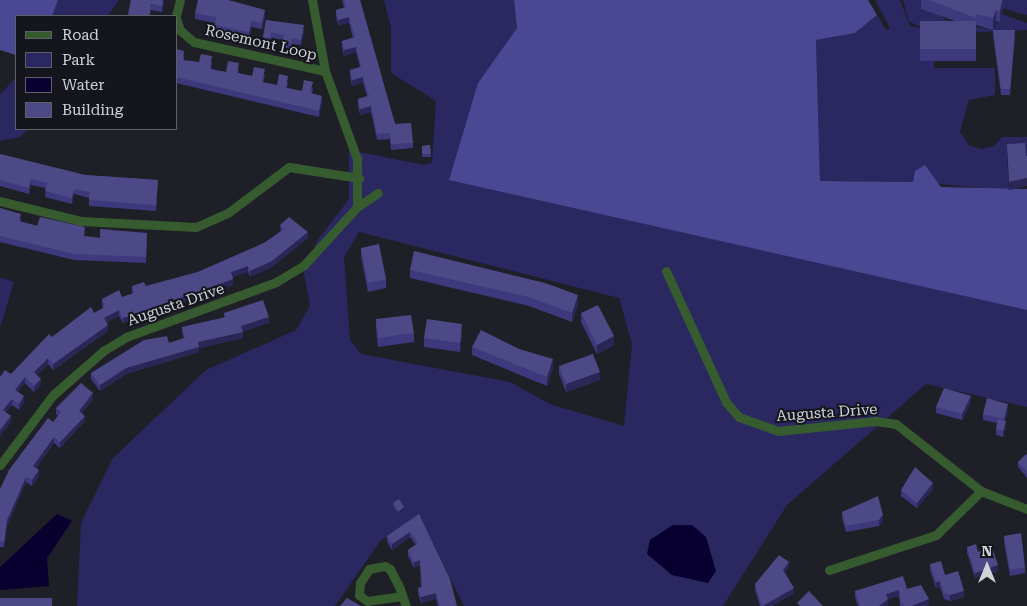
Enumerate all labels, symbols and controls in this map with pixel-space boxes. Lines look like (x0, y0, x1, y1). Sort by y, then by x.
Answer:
legend (15, 15, 178, 130)
street label: Rosemont Loop (203, 21, 319, 65)
text: Road (62, 26, 99, 44)
text: Park (62, 51, 95, 69)
text: Water (62, 76, 104, 94)
text: Building (62, 101, 123, 119)
street label: Augusta Drive (125, 280, 227, 330)
street label: Augusta Drive (776, 400, 878, 426)
north arrow (962, 541, 1012, 591)
text: N (982, 543, 992, 559)

